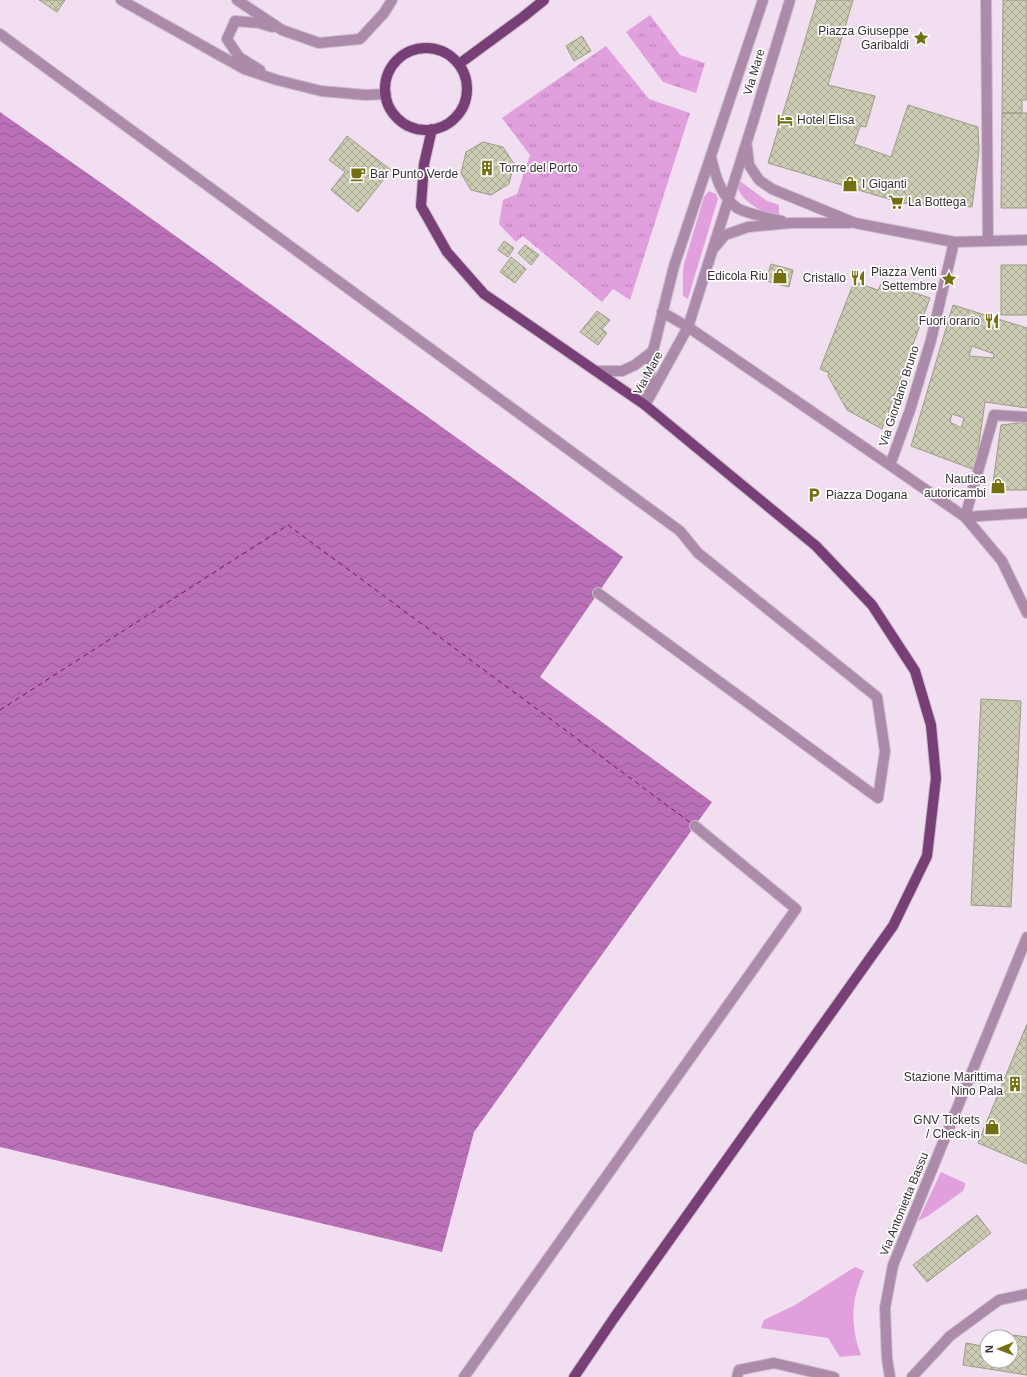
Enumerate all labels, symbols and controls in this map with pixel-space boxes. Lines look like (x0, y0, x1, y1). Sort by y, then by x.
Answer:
place label: Piazza Giuseppe Garibaldi (818, 24, 909, 52)
place icon: Piazza Giuseppe Garibaldi (912, 29, 930, 47)
street label: Via Mare (740, 47, 768, 97)
hotel icon: Hotel Elisa (776, 111, 794, 129)
place label: Hotel Elisa (797, 113, 855, 127)
building icon: Torre del Porto (478, 159, 496, 177)
place label: Torre del Porto (499, 161, 578, 175)
cafe icon: Bar Punto Verde (349, 165, 367, 183)
place label: Bar Punto Verde (370, 167, 458, 181)
shop icon: I Giganti (841, 175, 859, 193)
place label: I Giganti (862, 177, 907, 191)
supermarket icon: La Bottega (887, 193, 905, 211)
place label: La Bottega (908, 195, 966, 209)
place label: Piazza Venti Settembre (871, 265, 937, 293)
shop icon: Edicola Riu (771, 267, 789, 285)
place label: Edicola Riu (707, 269, 768, 283)
restaurant icon: Cristallo (849, 269, 867, 287)
place icon: Piazza Venti Settembre (940, 270, 958, 288)
place label: Cristallo (803, 271, 846, 285)
restaurant icon: Fuori orario (983, 312, 1001, 330)
place label: Fuori orario (919, 314, 980, 328)
street label: Via Giordano Bruno (876, 344, 922, 448)
street label: Via Mare (630, 348, 666, 397)
place label: Nautica autoricambi (924, 472, 986, 500)
shop icon: Nautica autoricambi (989, 477, 1007, 495)
parking icon: Piazza Dogana (805, 486, 823, 504)
place label: Piazza Dogana (826, 488, 908, 502)
place label: Stazione Marittima Nino Pala (904, 1070, 1003, 1098)
building icon: Stazione Marittima Nino Pala (1006, 1075, 1024, 1093)
place label: GNV Tickets / Check-in (913, 1113, 980, 1141)
shop icon: GNV Tickets / Check-in (983, 1118, 1001, 1136)
street label: Via Antonietta Bassu (877, 1150, 931, 1258)
north arrow (979, 1329, 1019, 1369)
text: N (983, 1345, 995, 1353)

